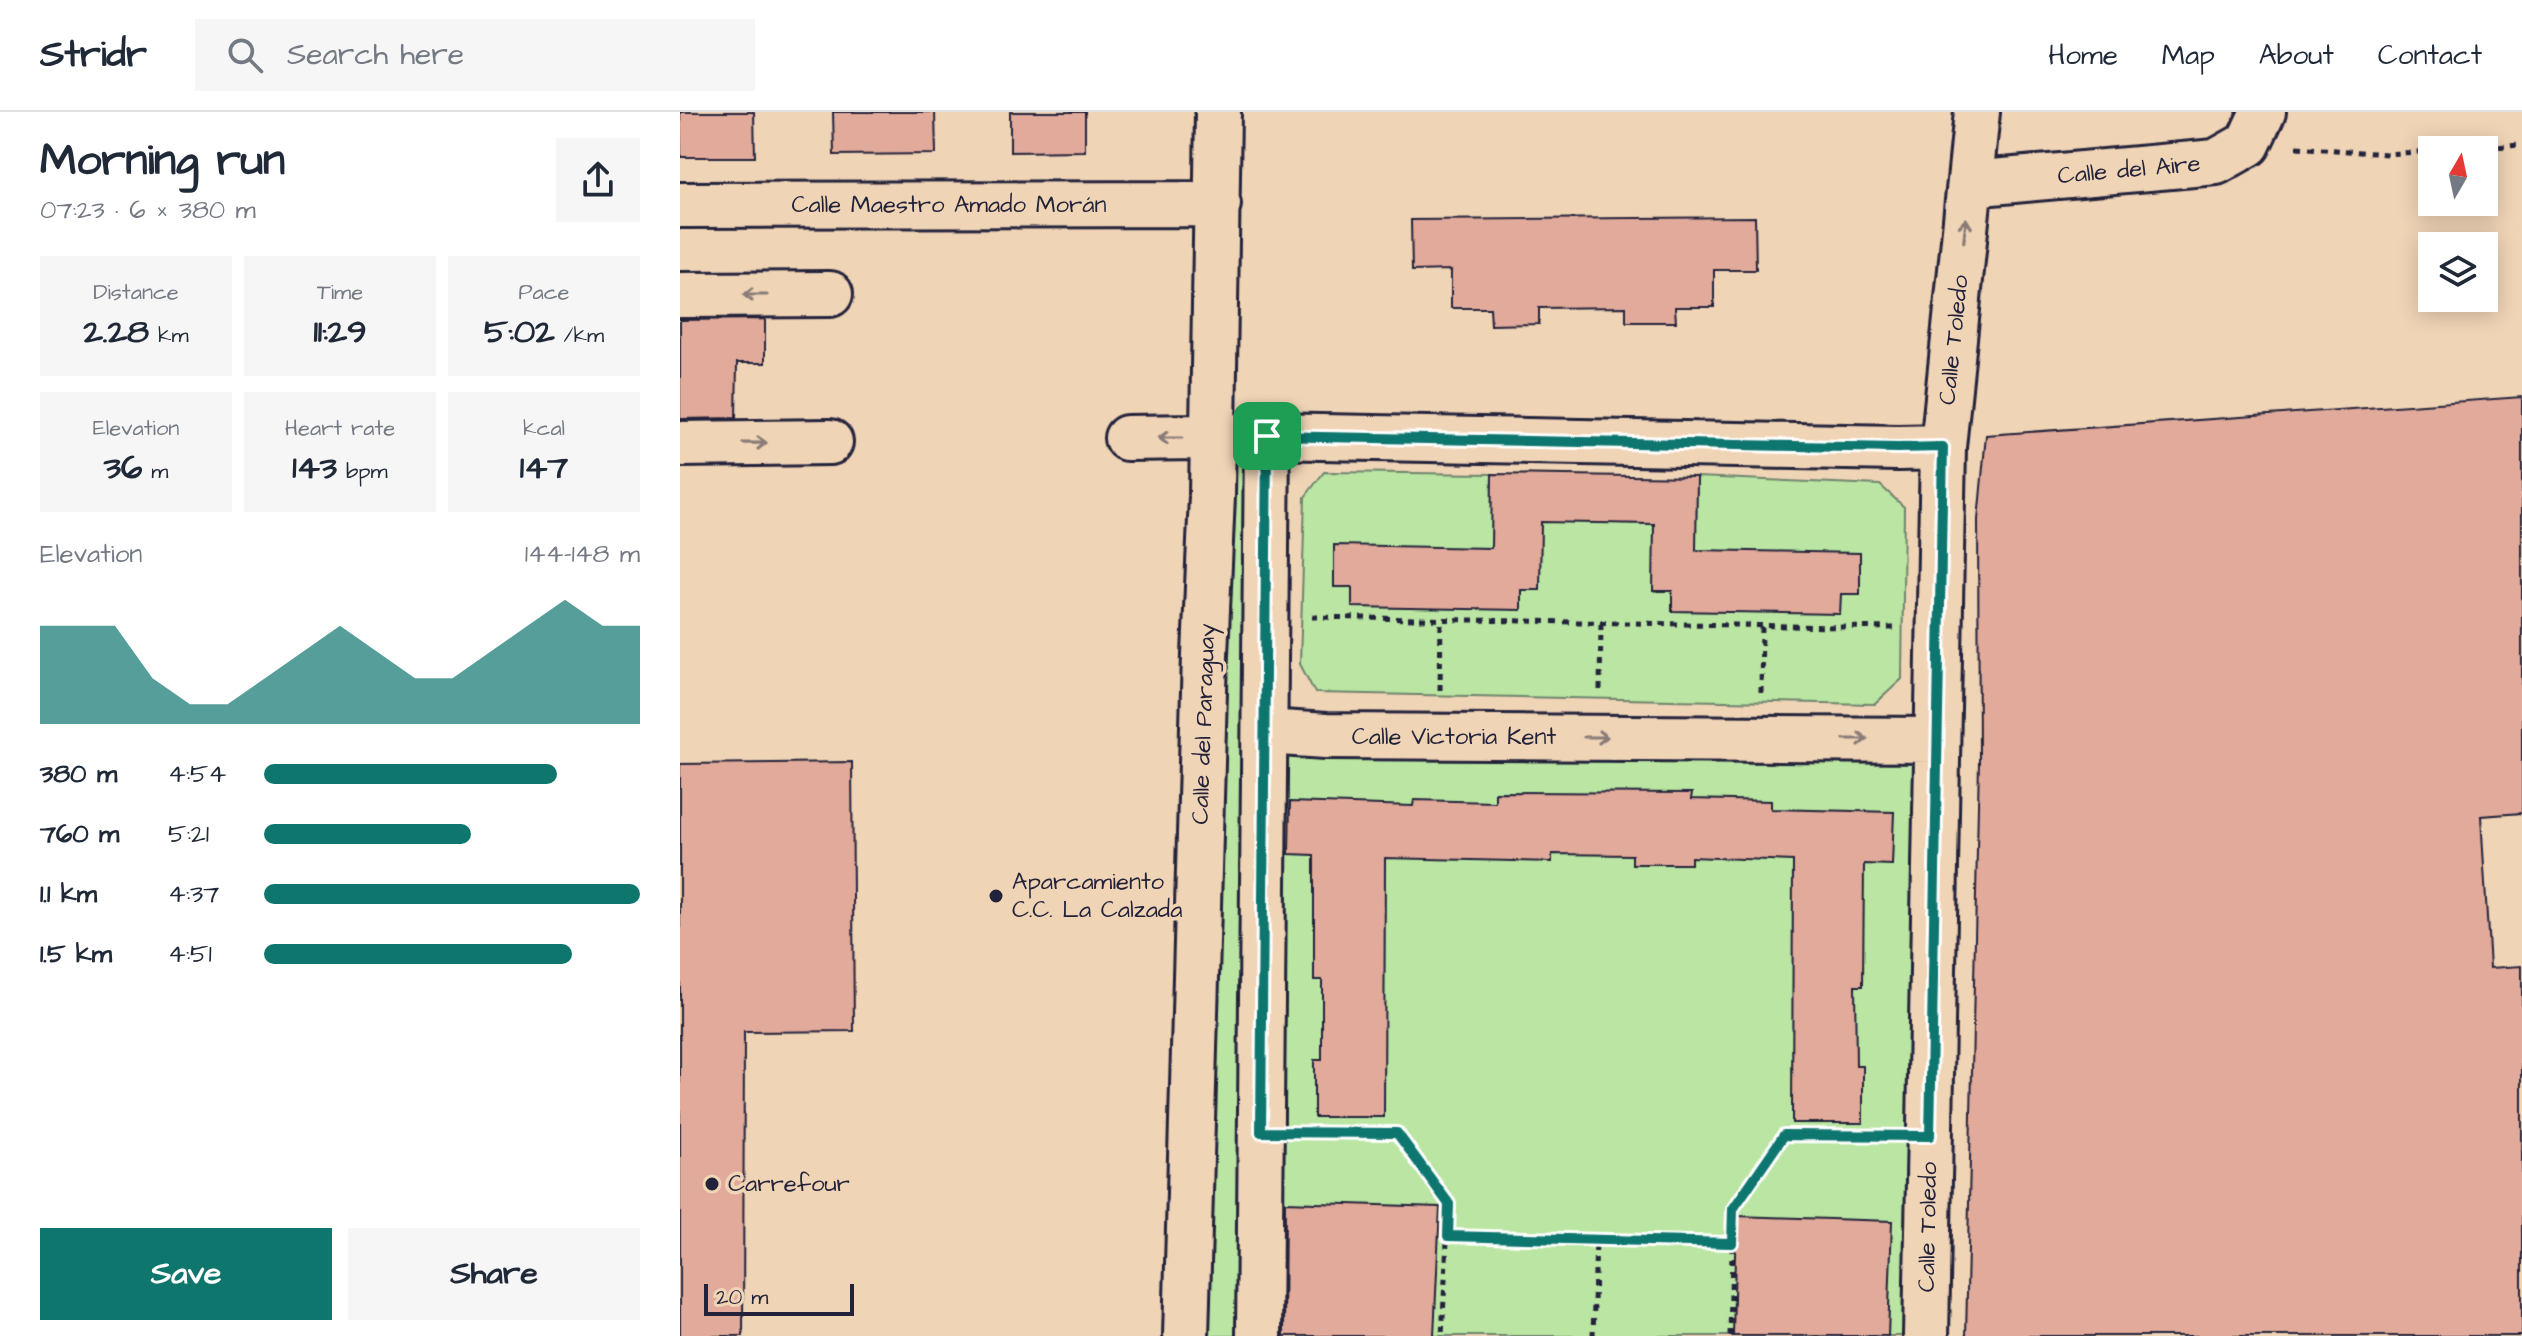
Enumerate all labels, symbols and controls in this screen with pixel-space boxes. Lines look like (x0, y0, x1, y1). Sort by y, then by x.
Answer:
search box (195, 19, 755, 91)
text: Stridr (40, 29, 147, 81)
icon: search (223, 33, 267, 77)
text: Search here (287, 34, 464, 76)
text: Home (2048, 36, 2118, 75)
text: Map (2162, 36, 2215, 75)
text: About (2259, 36, 2334, 75)
text: Contact (2378, 36, 2482, 75)
text: Morning run (40, 131, 285, 192)
north arrow (2418, 136, 2498, 216)
map controls (2418, 136, 2498, 312)
button: share (556, 138, 640, 222)
street label: Calle del Aire (2056, 147, 2202, 193)
street label: Calle Maestro Amado Morán (792, 188, 1106, 222)
text: 07:23 · 6 × 380 m (40, 192, 256, 228)
one-way arrow (1958, 217, 1973, 244)
button: layers (2418, 232, 2498, 312)
street label: Calle Toledo (1930, 273, 1978, 407)
text: Distance (93, 277, 179, 308)
text: Time (317, 277, 363, 308)
text: Pace (518, 277, 570, 308)
one-way arrow (742, 287, 769, 303)
text: 2.28 (83, 308, 149, 356)
text: 11:29 (313, 308, 367, 356)
text: 5:02 (484, 308, 555, 356)
text: km (149, 320, 189, 351)
text: /km (555, 320, 604, 351)
pin (1233, 402, 1301, 470)
text: Elevation (93, 413, 179, 444)
text: Heart rate (285, 413, 395, 444)
text: kcal (523, 413, 565, 444)
icon: arrive (1245, 414, 1289, 458)
one-way arrow (1157, 430, 1184, 446)
one-way arrow (741, 435, 768, 450)
text: 36 (104, 444, 142, 492)
text: 143 (292, 444, 337, 492)
text: 147 (520, 444, 568, 492)
text: m (142, 456, 168, 487)
text: bpm (337, 456, 388, 487)
text: Elevation (40, 536, 142, 572)
text: 144–148 m (525, 536, 640, 572)
street label: Calle del Paraguay (1184, 623, 1225, 825)
street label: Calle Victoria Kent (1352, 720, 1556, 754)
one-way arrow (1582, 729, 1609, 745)
one-way arrow (1842, 731, 1869, 747)
text: 380 m (40, 756, 117, 792)
text: 4:54 (168, 756, 226, 792)
text: 760 m (40, 816, 119, 852)
text: 5:21 (168, 816, 209, 852)
place label: Aparcamiento C.C. La Calzada (1012, 865, 1182, 927)
text: 1.1 km (40, 876, 97, 912)
text: 4:37 (168, 876, 219, 912)
marker: Aparcamiento C.C. La Calzada (987, 887, 1005, 905)
text: 1.5 km (40, 936, 112, 972)
text: 4:51 (168, 936, 212, 972)
street label: Calle Toledo (1910, 1161, 1946, 1292)
place label: Carrefour (728, 1167, 850, 1201)
marker: Carrefour (703, 1175, 721, 1193)
button: Save (40, 1228, 332, 1320)
button: Share (348, 1228, 640, 1320)
scale bar (704, 1280, 854, 1316)
text: 20 m (716, 1282, 768, 1313)

